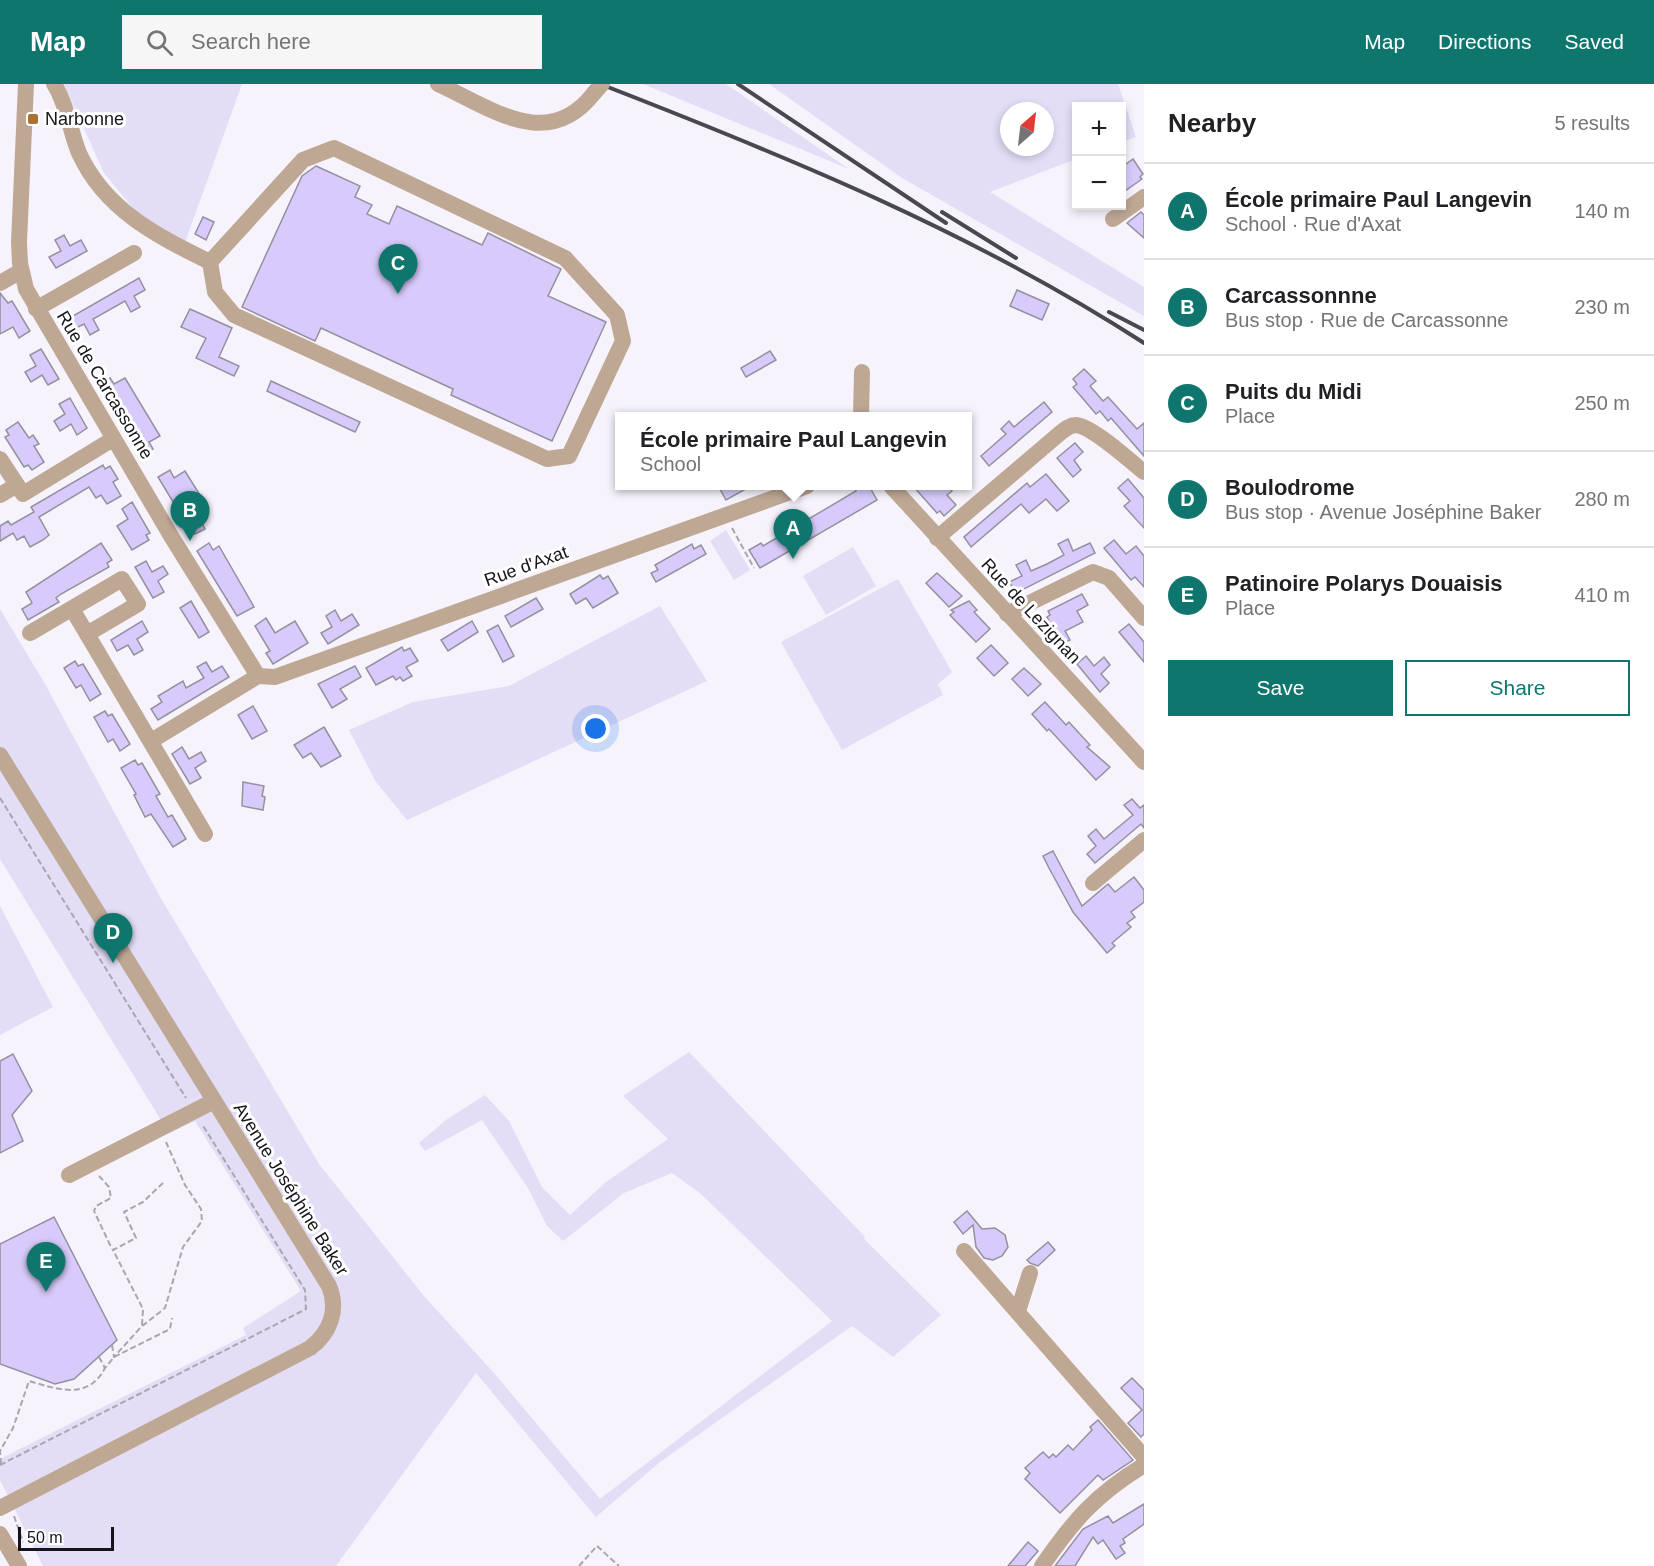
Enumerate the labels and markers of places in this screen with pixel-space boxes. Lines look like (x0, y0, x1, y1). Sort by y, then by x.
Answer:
place label: Narbonne (45, 109, 124, 129)
marker: Narbonne (26, 112, 40, 126)
pin: C (378, 244, 418, 294)
pin: B (170, 492, 210, 541)
pin: A (774, 510, 812, 559)
pin: D (94, 914, 132, 963)
pin: E (26, 1242, 66, 1292)

